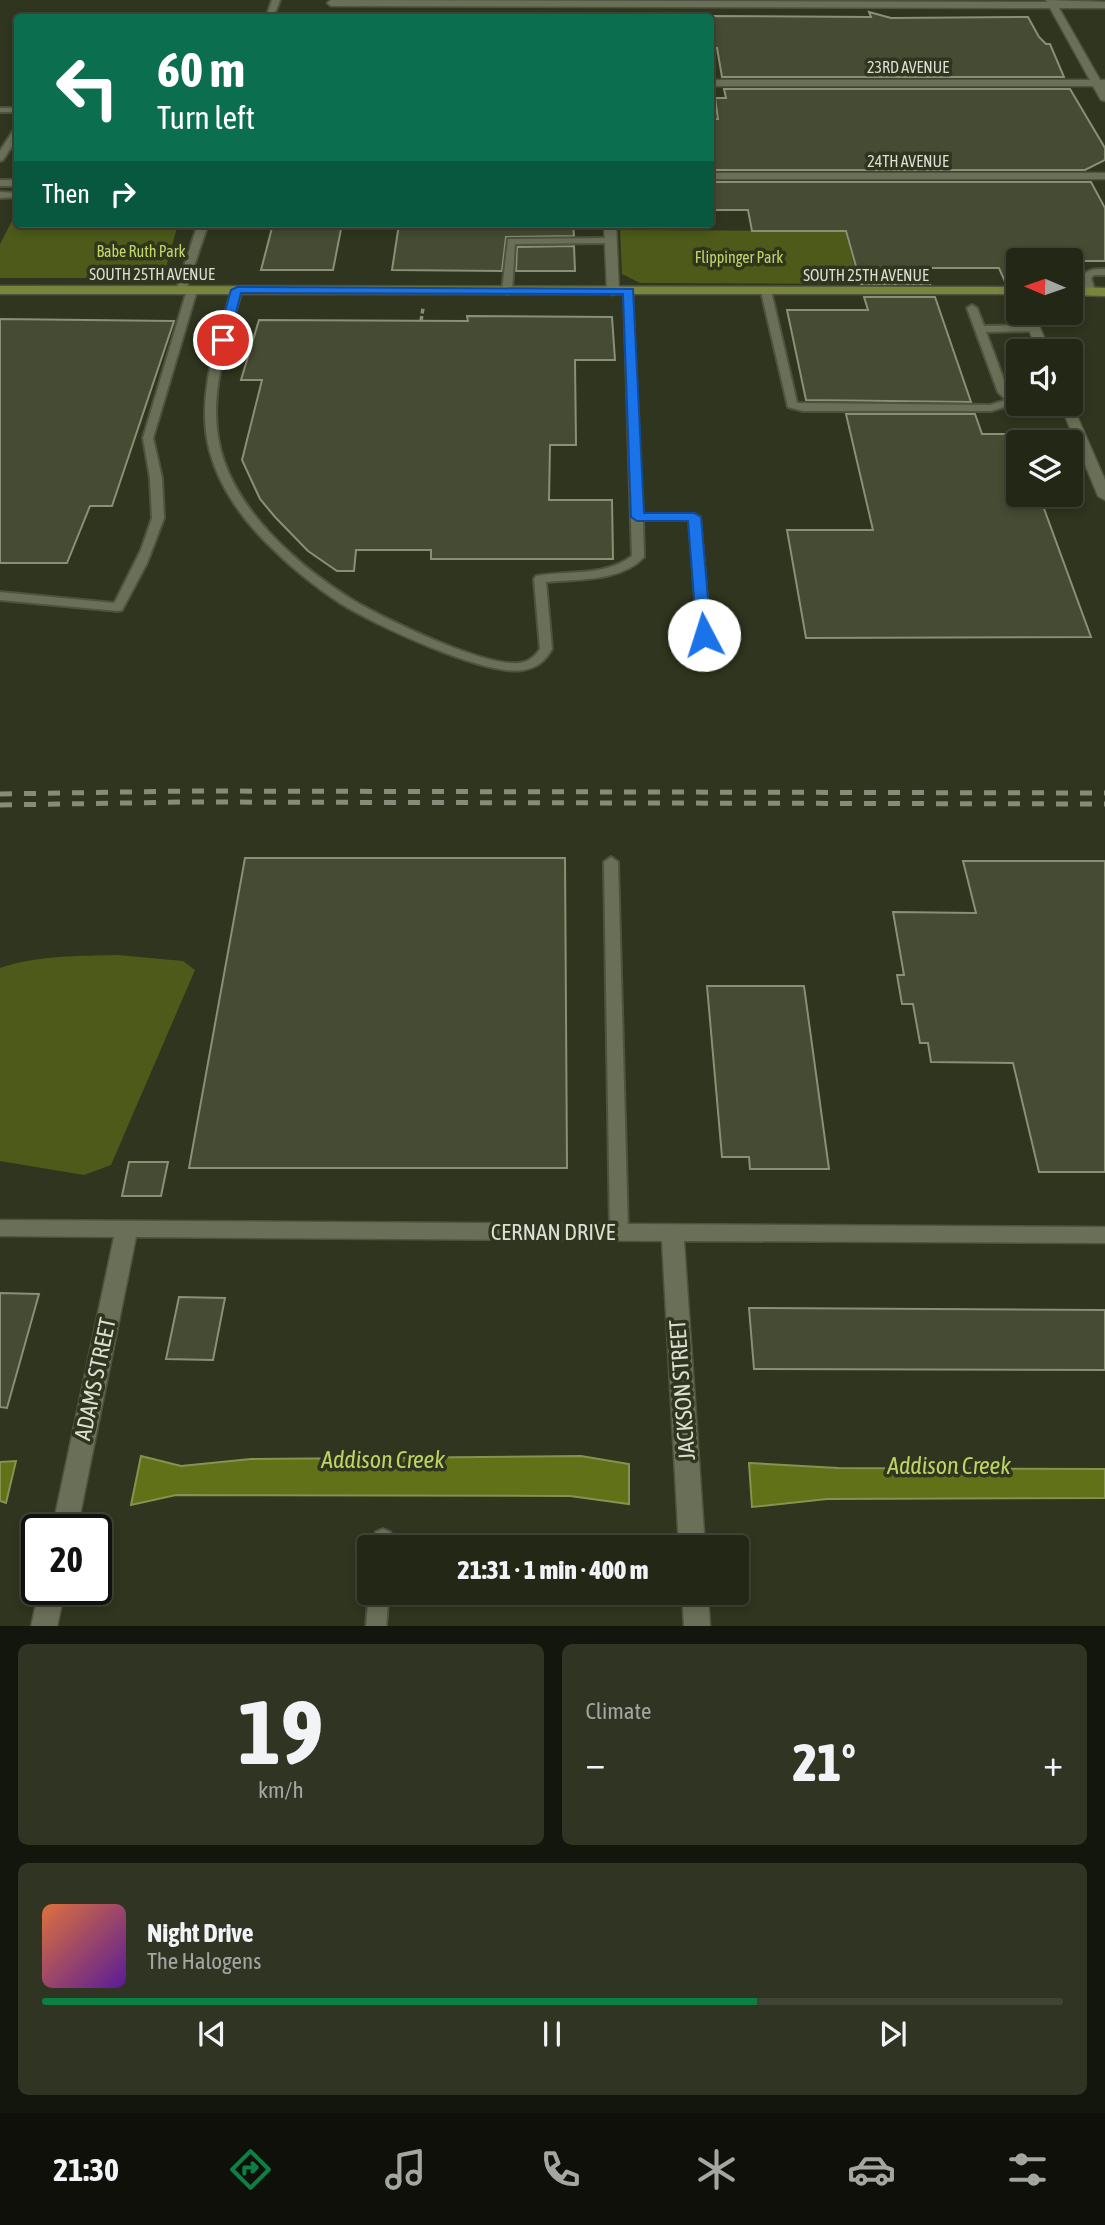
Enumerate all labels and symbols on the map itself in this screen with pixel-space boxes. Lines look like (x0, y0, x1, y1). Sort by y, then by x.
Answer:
street label: 23RD AVENUE (867, 58, 949, 76)
street label: 24TH AVENUE (867, 152, 949, 170)
park label: Babe Ruth Park (96, 242, 186, 260)
park label: Flippinger Park (695, 248, 783, 267)
north arrow (1006, 248, 1083, 326)
street label: SOUTH 25TH AVENUE (89, 265, 215, 283)
street label: SOUTH 25TH AVENUE (803, 266, 929, 284)
pin (193, 310, 253, 370)
position arrow (667, 598, 741, 672)
street label: CERNAN DRIVE (491, 1219, 615, 1245)
street label: ADAMS STREET (69, 1315, 121, 1443)
street label: JACKSON STREET (664, 1319, 700, 1461)
water label: Addison Creek (320, 1446, 445, 1473)
water label: Addison Creek (886, 1452, 1011, 1479)
speed limit sign: 20 (21, 1514, 112, 1605)

